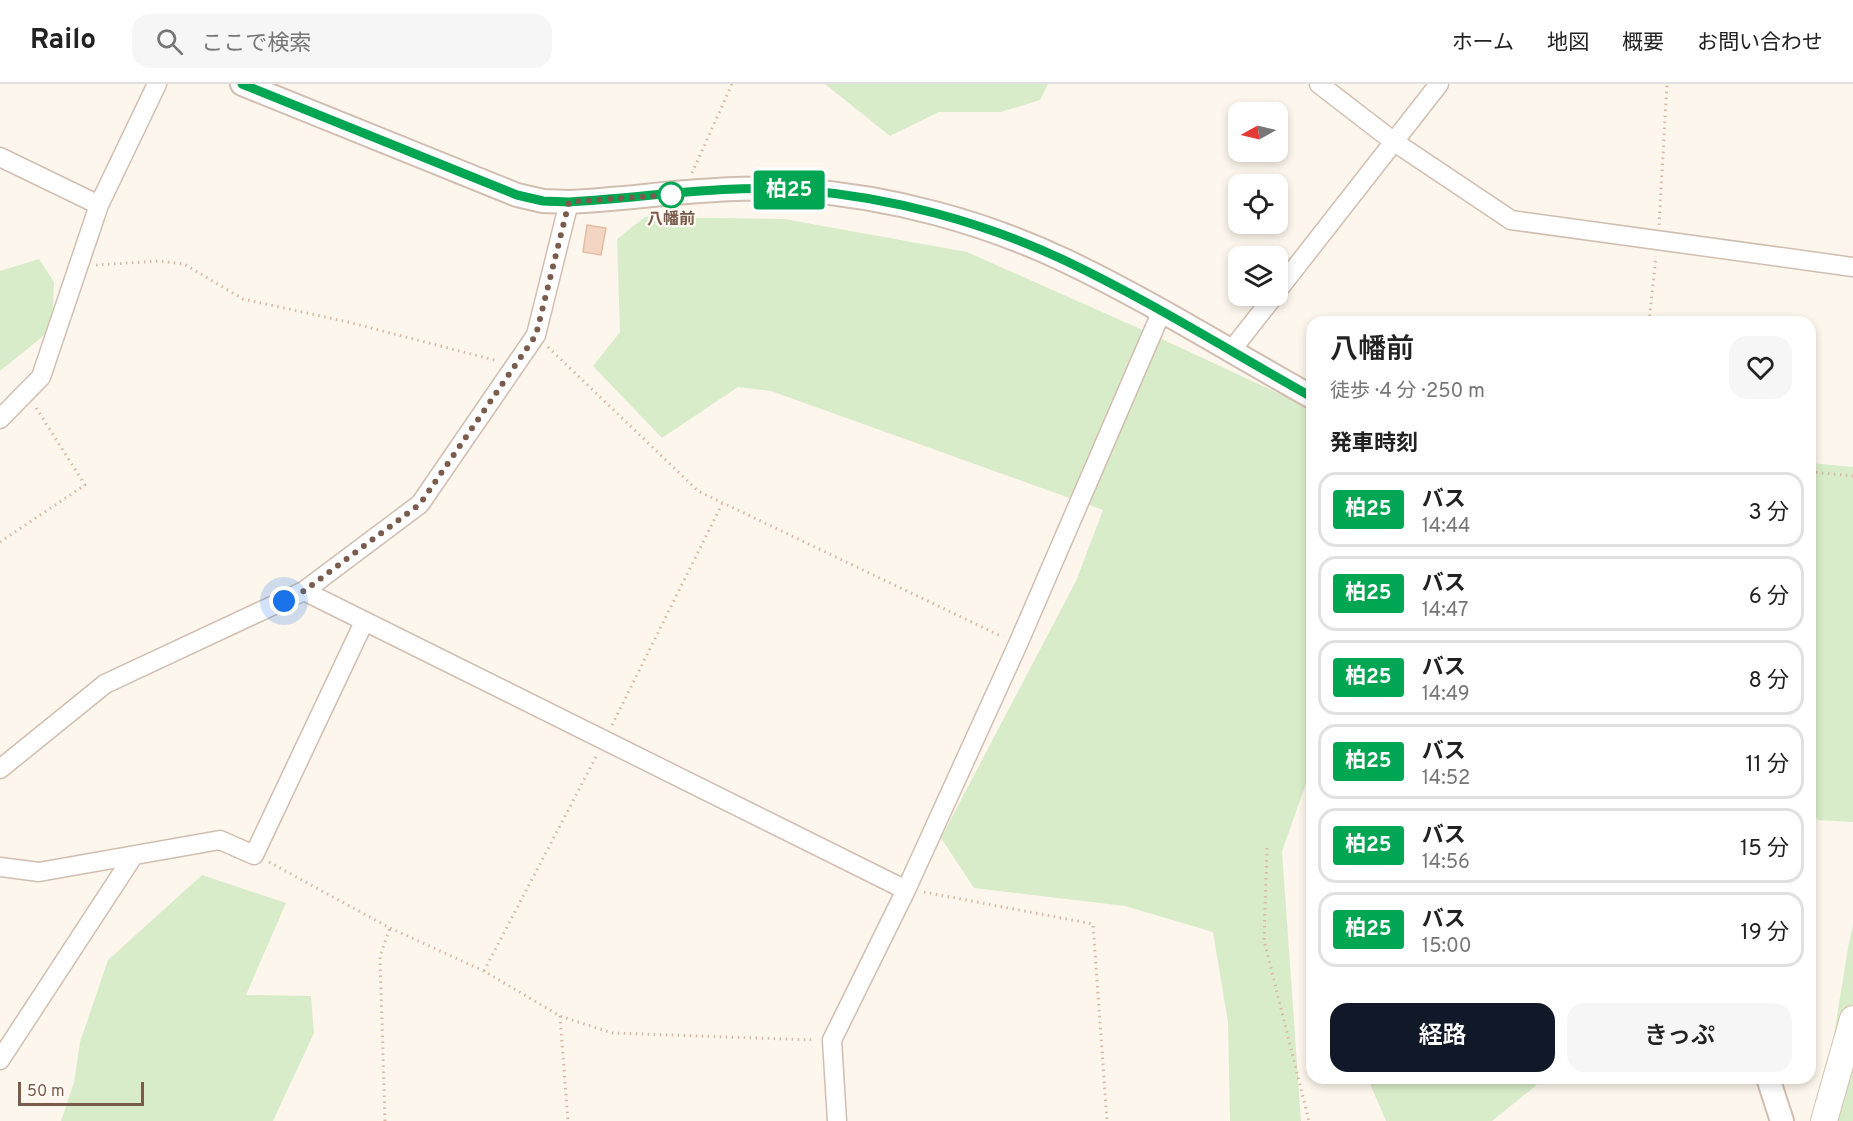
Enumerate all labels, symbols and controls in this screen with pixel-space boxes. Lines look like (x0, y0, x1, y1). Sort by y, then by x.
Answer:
search box (132, 14, 552, 68)
text: Railo (30, 23, 96, 59)
icon: search (153, 25, 186, 58)
text: ホーム (1452, 30, 1514, 57)
text: 地図 (1547, 30, 1589, 57)
text: 概要 (1622, 30, 1664, 57)
text: お問い合わせ (1697, 30, 1823, 57)
text: ここで検索 (201, 31, 311, 58)
north arrow (1228, 102, 1288, 162)
map controls (1228, 102, 1288, 306)
line badge: 柏25 (754, 170, 824, 210)
button: locate (1228, 174, 1288, 234)
text: 柏25 (766, 177, 812, 204)
marker: 八幡前 (658, 182, 684, 208)
place label: 八幡前 (647, 210, 695, 230)
button: layers (1228, 246, 1288, 306)
text: 八幡前 (1330, 333, 1414, 369)
button: heart (1729, 336, 1792, 399)
text: 徒歩 · 4 分 · 250 m (1330, 379, 1485, 405)
text: 発車時刻 (1330, 431, 1418, 458)
text: バス (1422, 487, 1466, 514)
text: 柏25 (1345, 496, 1392, 523)
text: 3 分 (1749, 500, 1789, 527)
text: 14:44 (1422, 514, 1471, 540)
text: バス (1422, 571, 1466, 598)
text: 柏25 (1345, 580, 1392, 607)
text: 6 分 (1749, 584, 1789, 611)
your location (269, 586, 299, 616)
text: 14:47 (1422, 598, 1468, 624)
text: バス (1422, 655, 1466, 682)
text: 柏25 (1345, 664, 1392, 691)
text: 8 分 (1748, 668, 1789, 695)
text: 14:49 (1422, 682, 1470, 708)
text: バス (1422, 739, 1466, 766)
text: 柏25 (1345, 748, 1392, 775)
text: 11 分 (1745, 752, 1789, 779)
text: 14:52 (1422, 766, 1470, 792)
text: バス (1422, 823, 1466, 850)
text: 柏25 (1345, 832, 1392, 859)
text: 15 分 (1740, 836, 1789, 863)
text: 14:56 (1422, 850, 1470, 876)
text: バス (1422, 907, 1466, 934)
text: 柏25 (1345, 916, 1392, 943)
text: 19 分 (1740, 920, 1789, 947)
text: 15:00 (1422, 934, 1472, 960)
button: 経路 (1330, 1003, 1555, 1072)
button: きっぷ (1567, 1003, 1792, 1072)
scale bar (18, 1079, 144, 1106)
text: 50 m (27, 1082, 65, 1102)

